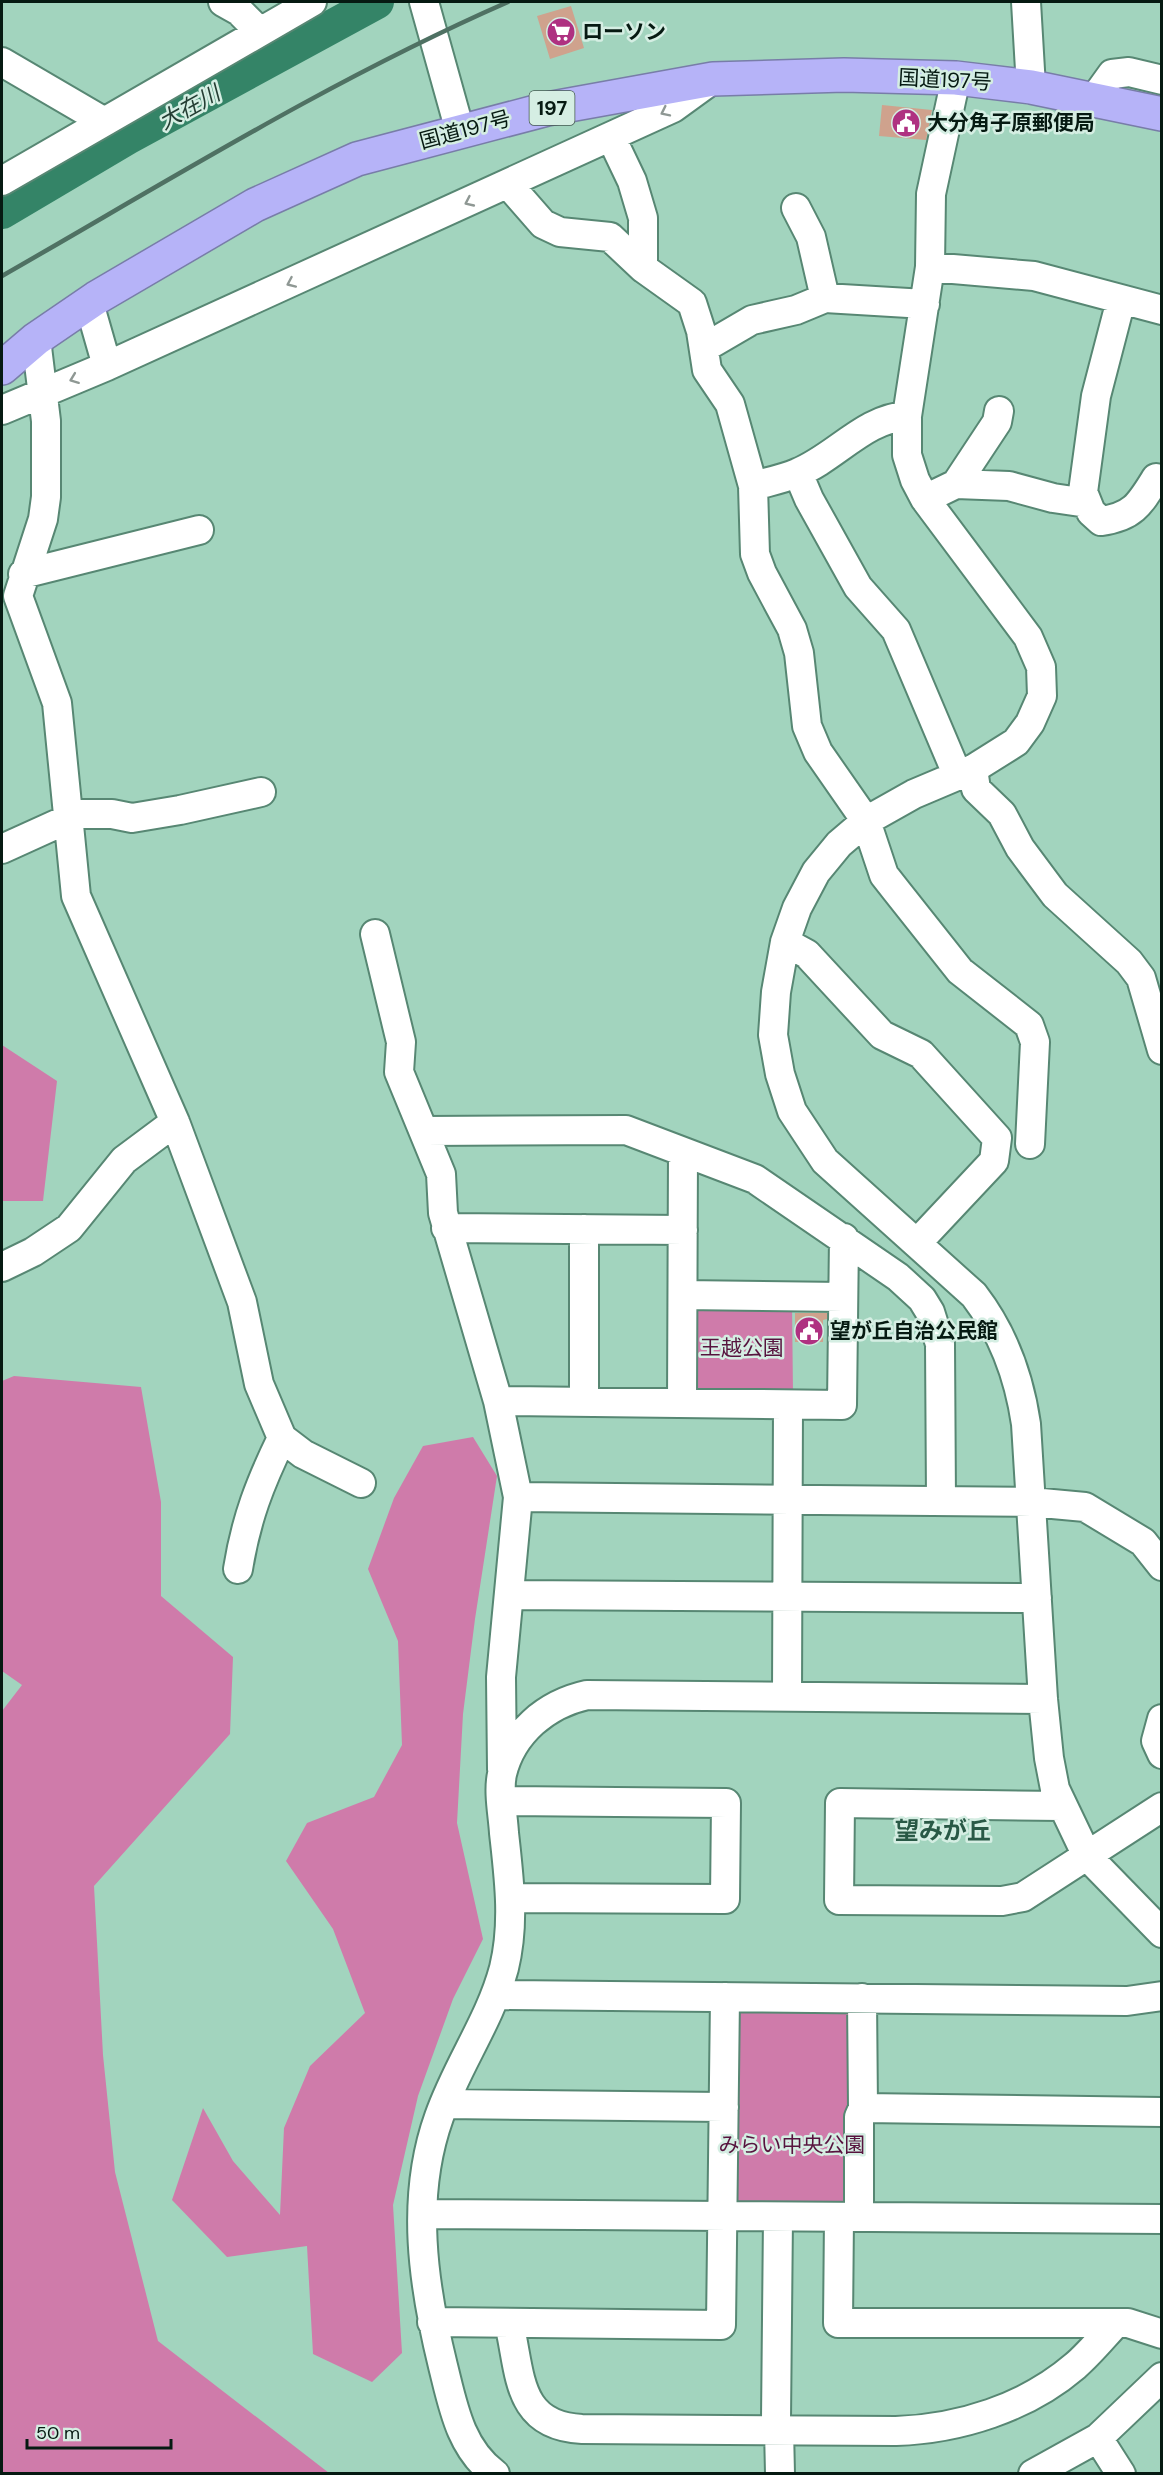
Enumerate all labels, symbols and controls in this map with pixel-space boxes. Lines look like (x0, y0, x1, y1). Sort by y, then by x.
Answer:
supermarket icon: ローソン (545, 16, 577, 48)
place label: ローソン (582, 18, 666, 46)
street label: 国道197号 (898, 64, 992, 96)
water label: 大在川 (153, 78, 227, 136)
road number: 197 (530, 91, 574, 125)
street label: 国道197号 (416, 104, 514, 156)
one-way arrow (660, 104, 671, 116)
public building icon: 大分角子原郵便局 (890, 107, 922, 139)
place label: 大分角子原郵便局 (927, 109, 1095, 137)
one-way arrow (464, 195, 475, 207)
one-way arrow (287, 276, 298, 288)
one-way arrow (70, 371, 80, 384)
public building icon: 望が丘自治公民館 (793, 1315, 825, 1347)
place label: 望が丘自治公民館 (830, 1317, 998, 1345)
park label: 王越公園 (700, 1334, 784, 1362)
district label: 望みが丘 (895, 1815, 991, 1846)
park label: みらい中央公園 (719, 2131, 866, 2159)
scale bar (27, 2412, 171, 2450)
text: 50 m (36, 2421, 80, 2445)

